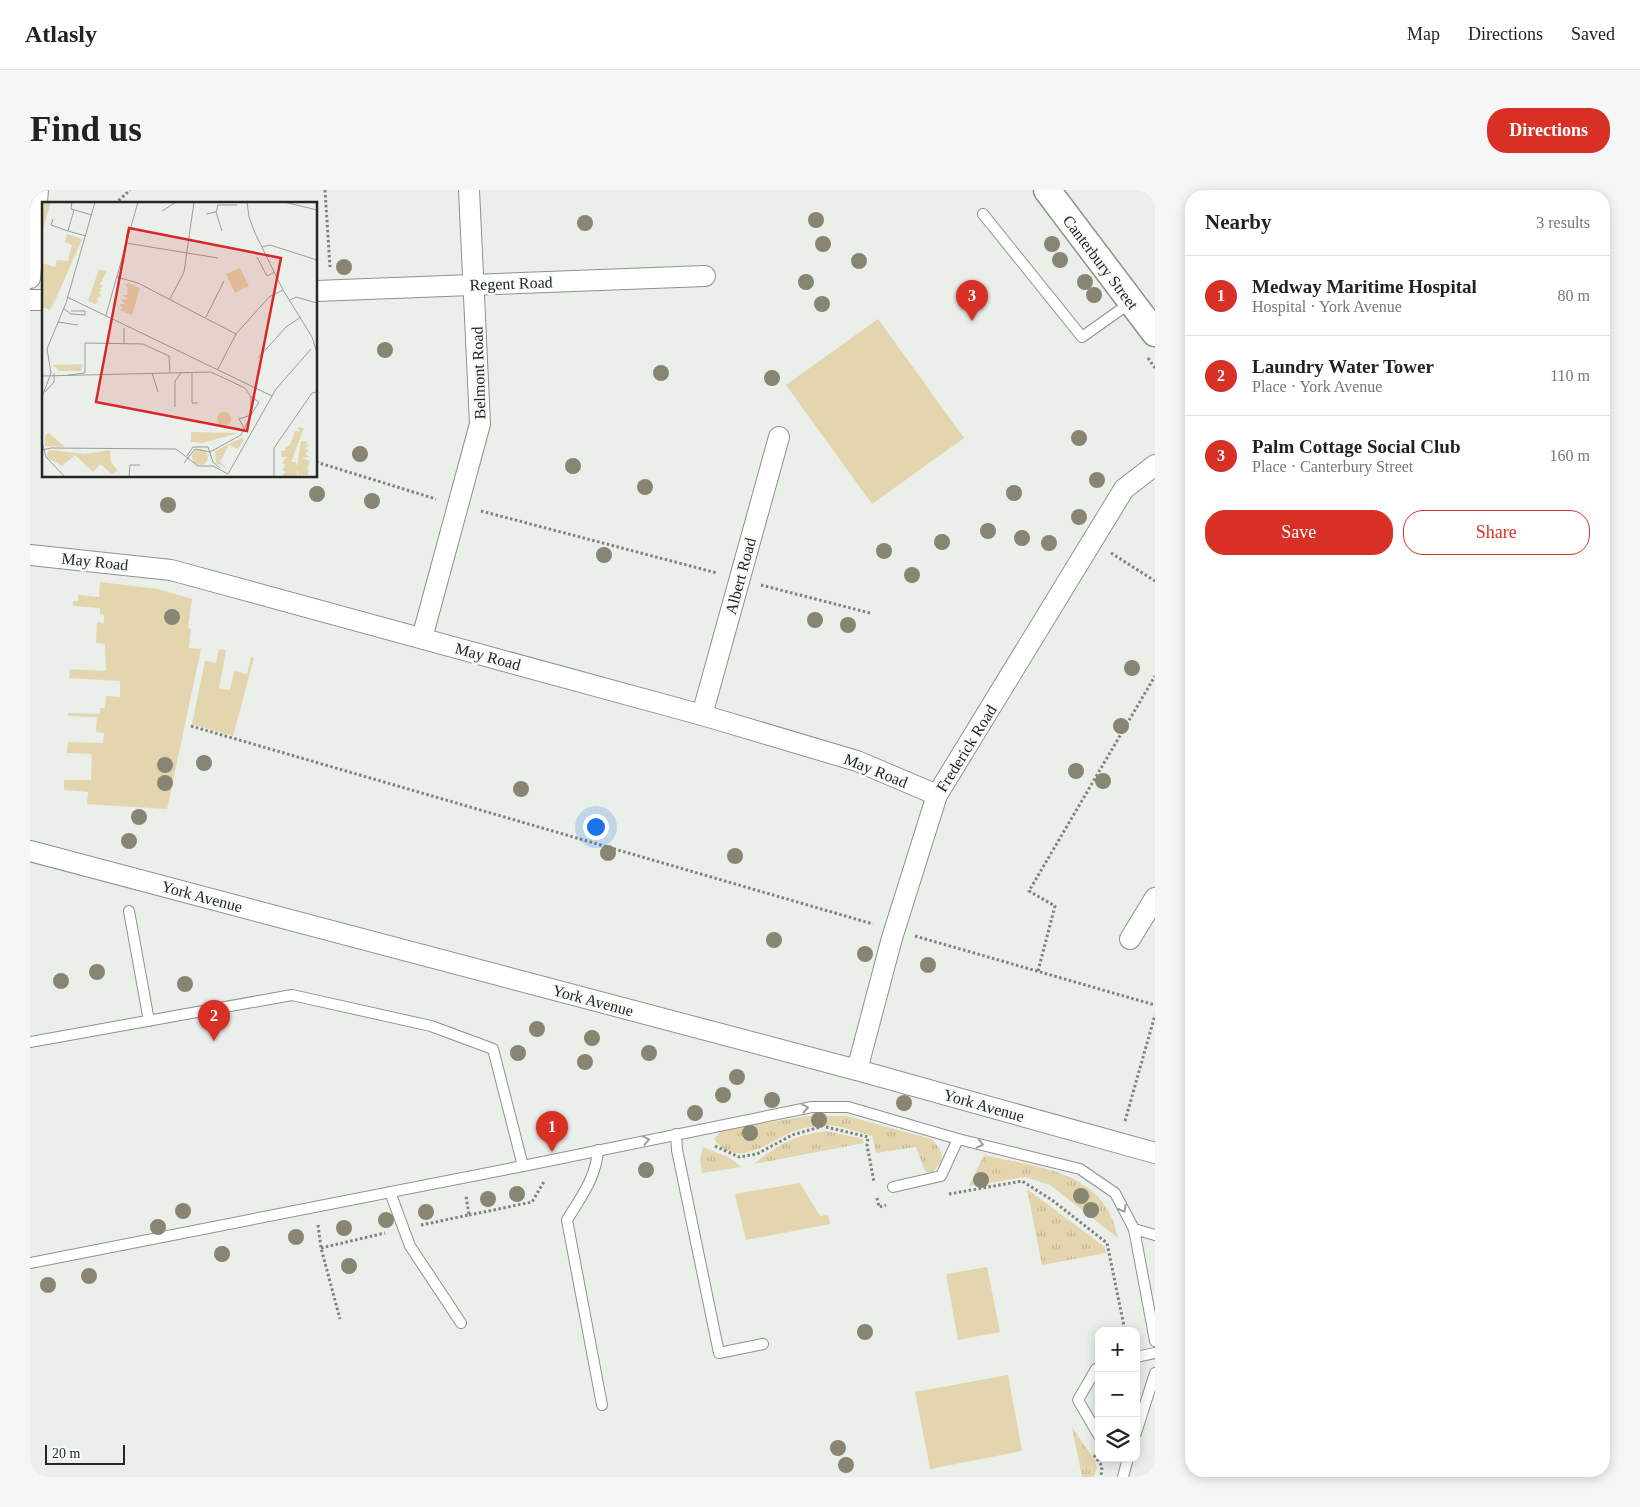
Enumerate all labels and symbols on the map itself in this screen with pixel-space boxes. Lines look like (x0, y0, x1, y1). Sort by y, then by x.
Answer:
inset map (42, 202, 318, 478)
street label: Canterbury Street (1059, 212, 1142, 314)
street label: Regent Road (469, 274, 553, 294)
pin: 3 (956, 280, 988, 321)
street label: Belmont Road (468, 326, 489, 420)
street label: Albert Road (722, 536, 759, 616)
street label: May Road (61, 550, 129, 574)
street label: May Road (453, 640, 522, 674)
street label: Frederick Road (933, 702, 1000, 795)
street label: May Road (841, 750, 910, 792)
your location (583, 814, 609, 840)
street label: York Avenue (160, 878, 244, 915)
street label: York Avenue (551, 982, 635, 1019)
pin: 2 (198, 1000, 230, 1041)
street label: York Avenue (942, 1086, 1026, 1125)
one-way arrow (801, 1104, 810, 1114)
pin: 1 (536, 1111, 568, 1152)
one-way arrow (642, 1135, 651, 1146)
one-way arrow (975, 1139, 984, 1149)
one-way arrow (1117, 1203, 1127, 1212)
scale bar (45, 1442, 125, 1465)

